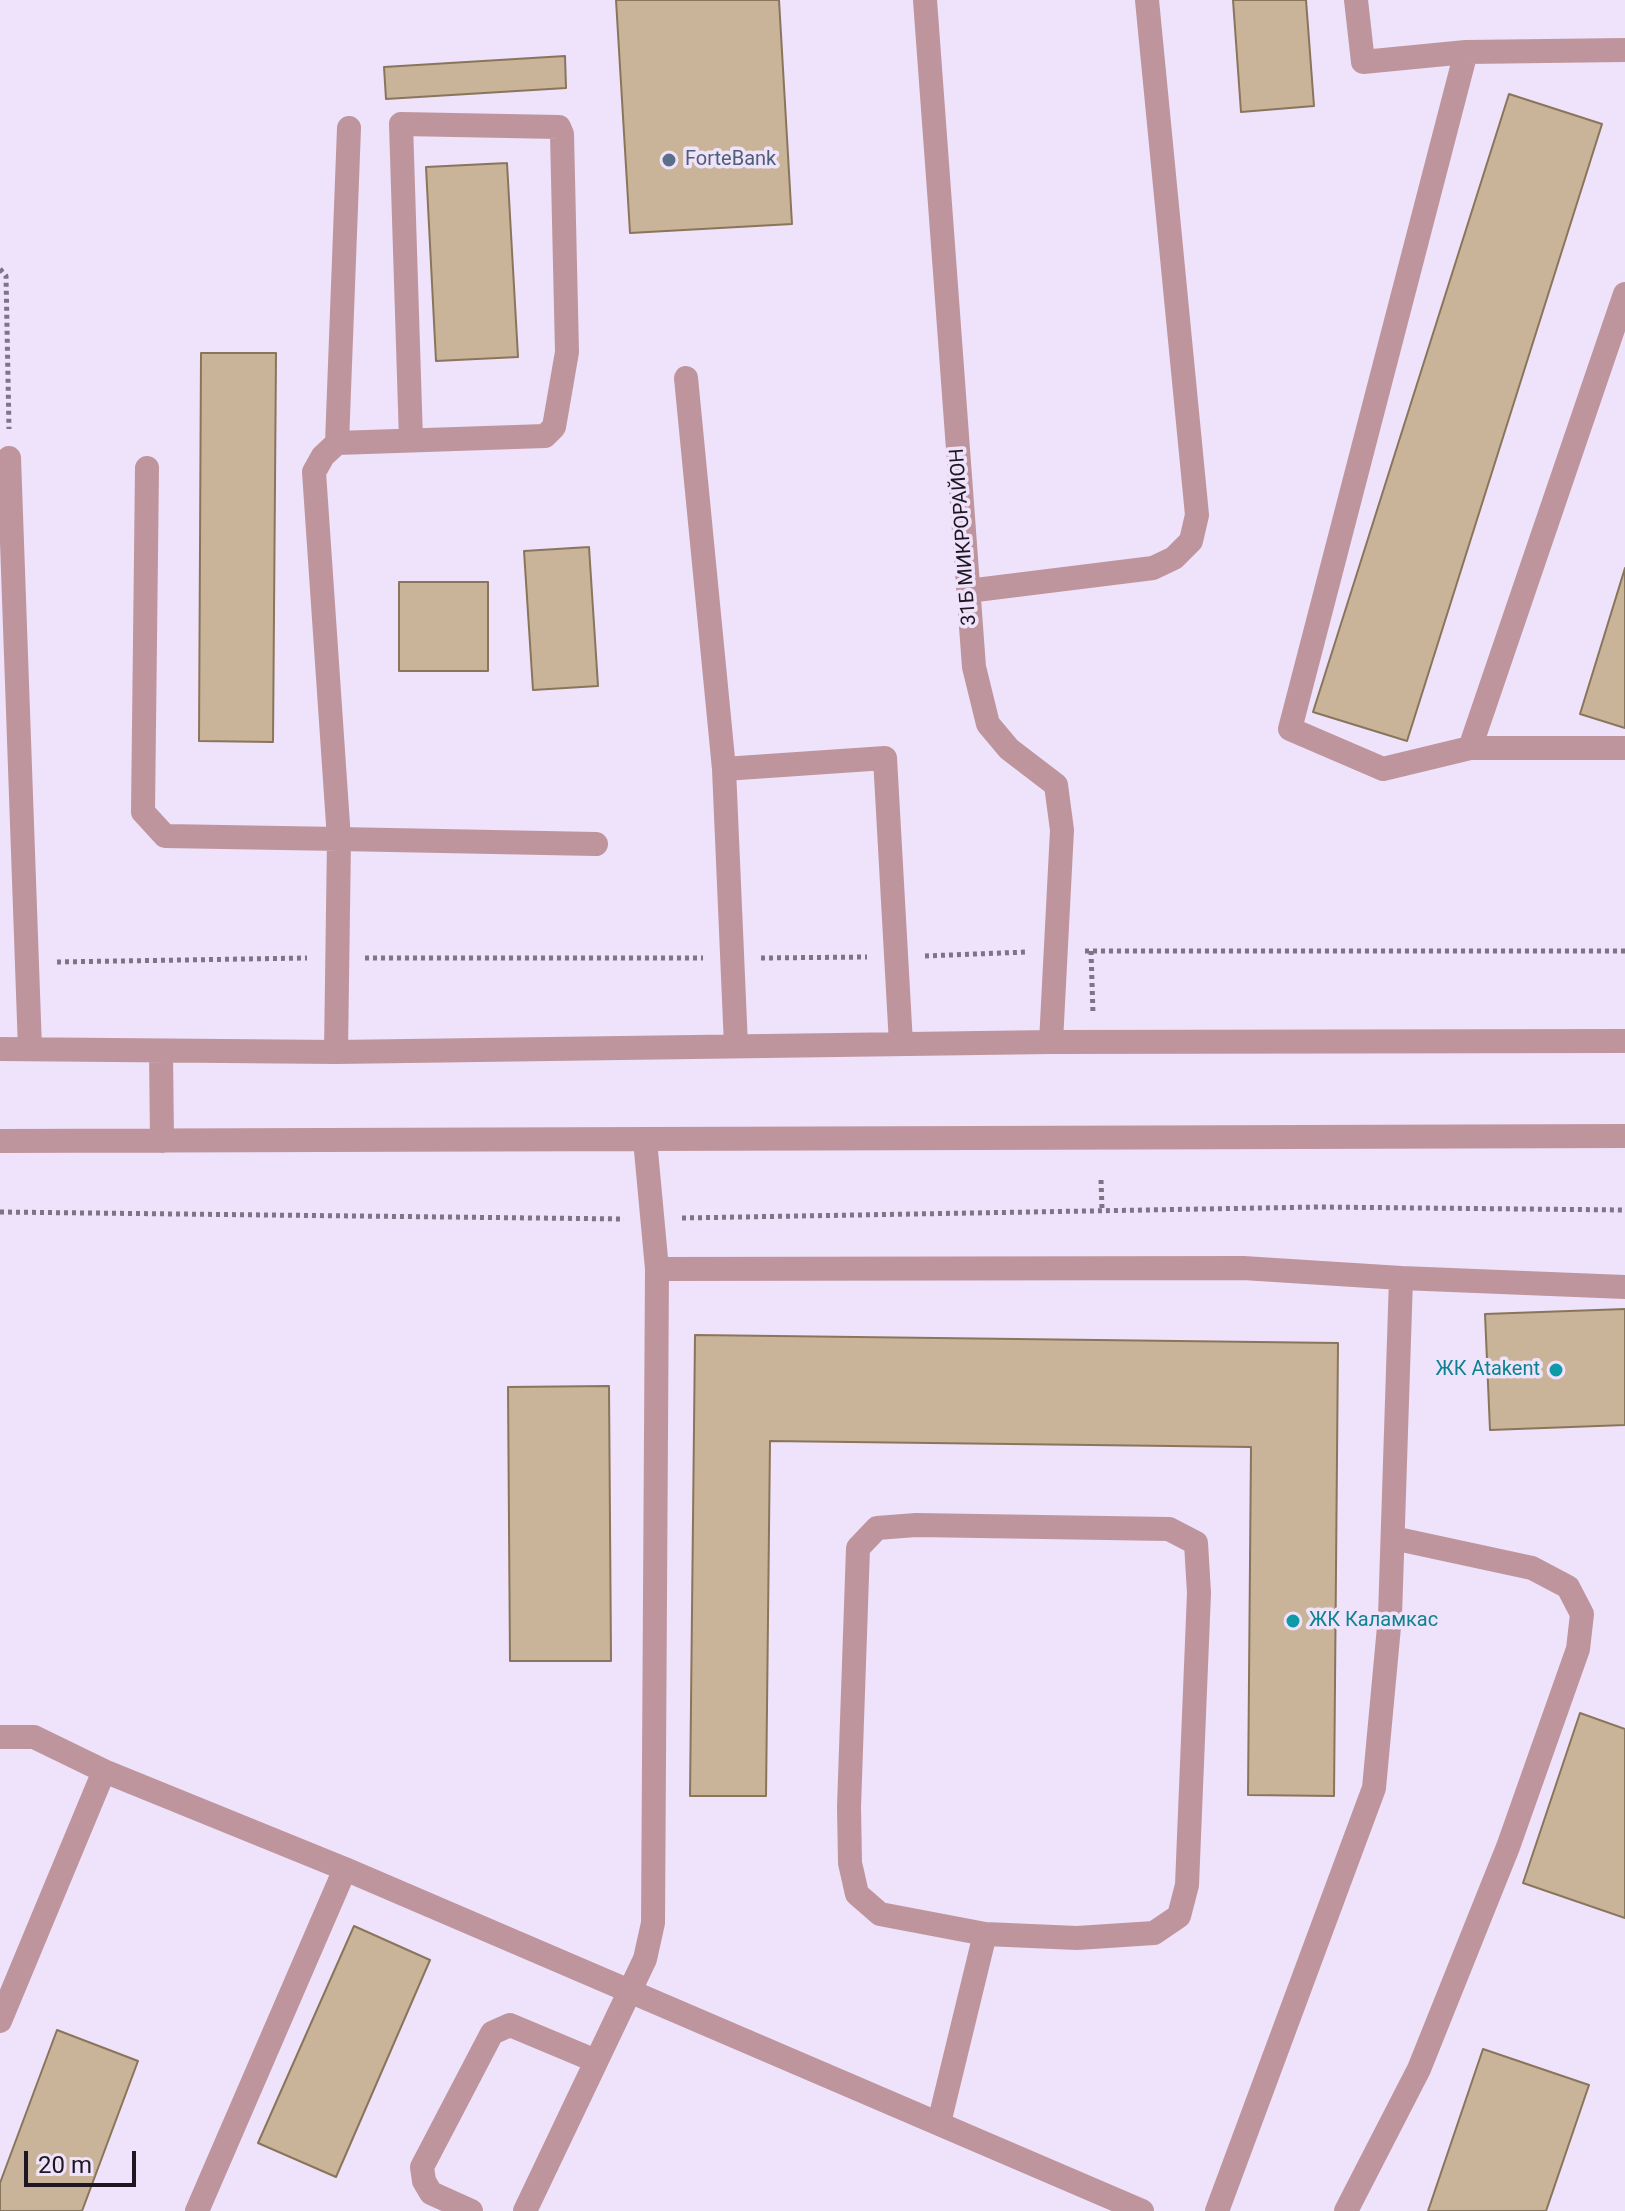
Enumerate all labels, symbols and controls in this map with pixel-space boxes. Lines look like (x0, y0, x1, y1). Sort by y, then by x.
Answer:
place label: ForteBank (685, 148, 776, 172)
marker: ForteBank (660, 151, 678, 169)
street label: 31Б МИКРОРАЙОН (946, 448, 982, 626)
place label: ЖК Atakent (1436, 1358, 1540, 1382)
marker: ЖК Atakent (1547, 1361, 1565, 1379)
place label: ЖК Каламкас (1309, 1609, 1438, 1633)
marker: ЖК Каламкас (1284, 1612, 1302, 1630)
scale bar (28, 2135, 140, 2185)
text: 20 m (38, 2151, 92, 2179)

